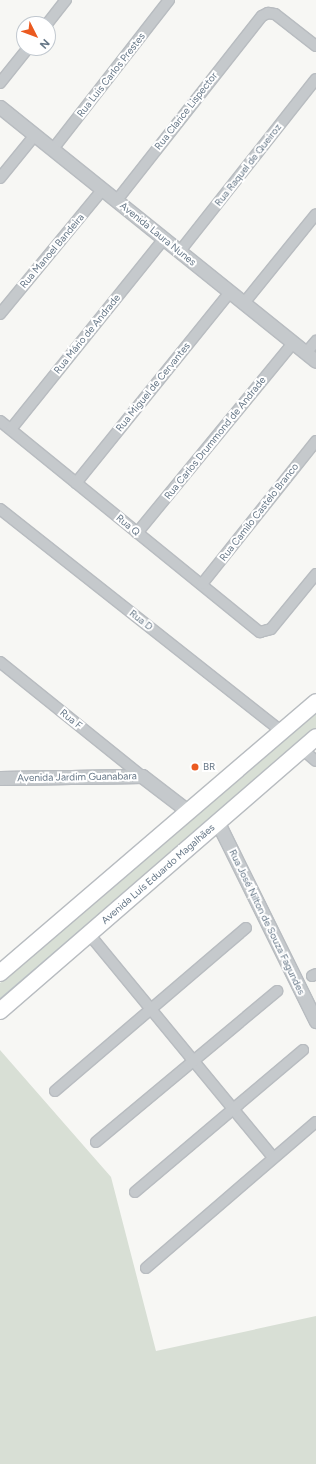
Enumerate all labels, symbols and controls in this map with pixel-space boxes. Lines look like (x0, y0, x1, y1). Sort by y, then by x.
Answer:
north arrow (16, 16, 56, 56)
street label: Rua Luis Carlos Prestes (74, 30, 148, 120)
text: N (37, 36, 52, 51)
street label: Rua Clarice Lispector (152, 70, 220, 152)
street label: Rua Raquel de Queiroz (212, 121, 284, 209)
street label: Avenida Laura Nunes (118, 200, 198, 268)
street label: Rua Manoel Bandeira (17, 211, 87, 291)
street label: Rua Mário de Andrade (51, 292, 123, 376)
street label: Rua Miguel de Cervantes (113, 340, 193, 434)
street label: Rua Carlos Drummond de Andrade (162, 374, 268, 502)
street label: Rua Camilo Castelo Branco (217, 461, 301, 563)
street label: Rua Q (114, 512, 142, 538)
street label: Rua D (127, 607, 155, 633)
street label: Rua F (58, 707, 84, 731)
place label: BR (203, 761, 215, 773)
marker: BR (190, 762, 200, 772)
street label: Avenida Jardim Guanabara (17, 770, 137, 784)
street label: Avenida Luís Eduardo Magalhães (99, 821, 217, 927)
street label: Rua José Nilton de Souza Fagundes (227, 847, 307, 997)

